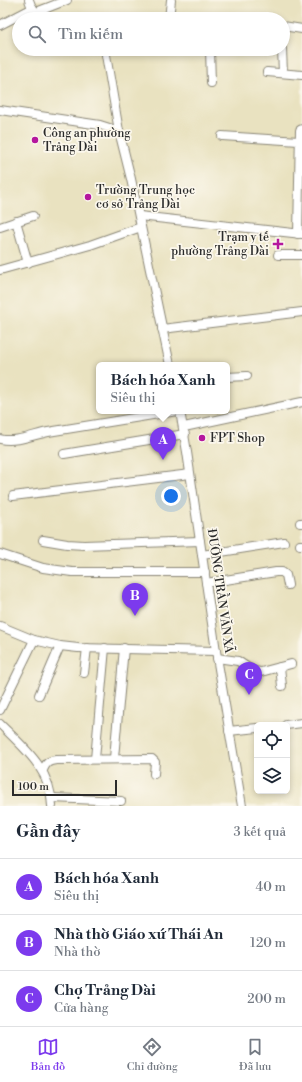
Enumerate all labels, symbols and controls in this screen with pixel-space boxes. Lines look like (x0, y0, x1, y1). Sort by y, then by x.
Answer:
search box (12, 12, 290, 56)
icon: search (26, 23, 48, 45)
text: Tìm kiếm (58, 25, 123, 44)
place label: Công an phường Trảng Dài (43, 126, 131, 155)
marker: Công an phường Trảng Dài (30, 135, 40, 145)
place label: Trường Trung học cơ sở Trảng Dài (96, 183, 195, 212)
marker: Trường Trung học cơ sở Trảng Dài (83, 192, 93, 202)
place label: Trạm y tế phường Trảng Dài (171, 230, 269, 259)
marker: Trạm y tế phường Trảng Dài (272, 238, 284, 250)
popup (96, 362, 230, 414)
text: Bách hóa Xanh (110, 371, 216, 390)
text: Siêu thị (110, 390, 156, 406)
pin: A (150, 427, 176, 460)
place label: FPT Shop (210, 431, 265, 446)
marker: FPT Shop (197, 433, 207, 443)
your location (161, 486, 181, 506)
street label: ĐƯỜNG TRẦN VĂN XÃ (204, 527, 239, 655)
pin: B (122, 583, 148, 616)
pin: C (236, 662, 262, 695)
map controls (254, 722, 290, 794)
button: locate (254, 722, 290, 758)
button: layers (254, 758, 290, 794)
scale bar (12, 778, 117, 797)
text: 100 m (18, 780, 49, 794)
text: Gần đây (16, 821, 80, 843)
text: 3 kết quả (234, 824, 286, 840)
text: Bách hóa Xanh (54, 869, 159, 888)
text: A (24, 879, 34, 895)
text: 40 m (256, 879, 286, 895)
text: Siêu thị (54, 888, 99, 904)
text: Nhà thờ Giáo xứ Thái An (54, 925, 223, 944)
text: B (24, 935, 34, 951)
text: 120 m (250, 935, 286, 951)
text: Nhà thờ (54, 944, 101, 960)
text: Chợ Trảng Dài (54, 981, 156, 1000)
text: C (24, 991, 34, 1007)
text: 200 m (247, 991, 286, 1007)
text: Cửa hàng (54, 1000, 108, 1016)
tab: Bản đồ (31, 1036, 65, 1074)
tab: Chỉ đường (127, 1036, 178, 1074)
tab: Đã lưu (239, 1036, 271, 1074)

